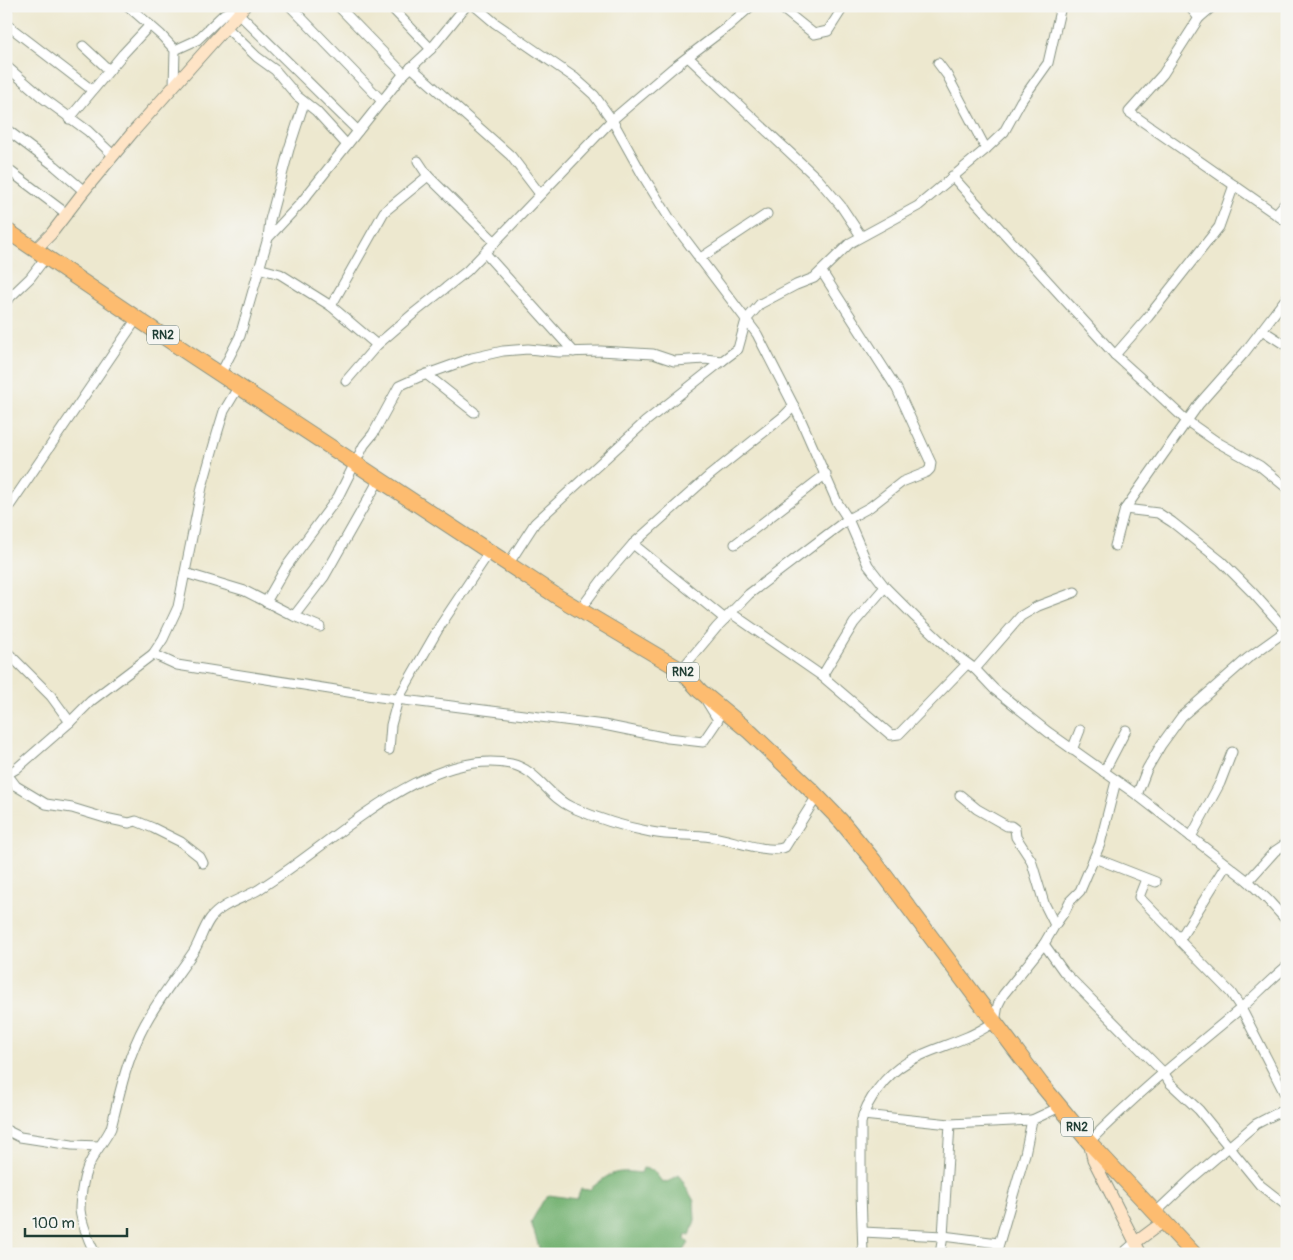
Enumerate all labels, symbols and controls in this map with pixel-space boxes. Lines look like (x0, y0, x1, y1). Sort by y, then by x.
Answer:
road number: RN2 (147, 326, 179, 344)
road number: RN2 (667, 662, 699, 682)
road number: RN2 (1061, 1118, 1093, 1136)
scale bar (25, 1205, 128, 1237)
text: 100 m (32, 1214, 75, 1233)

